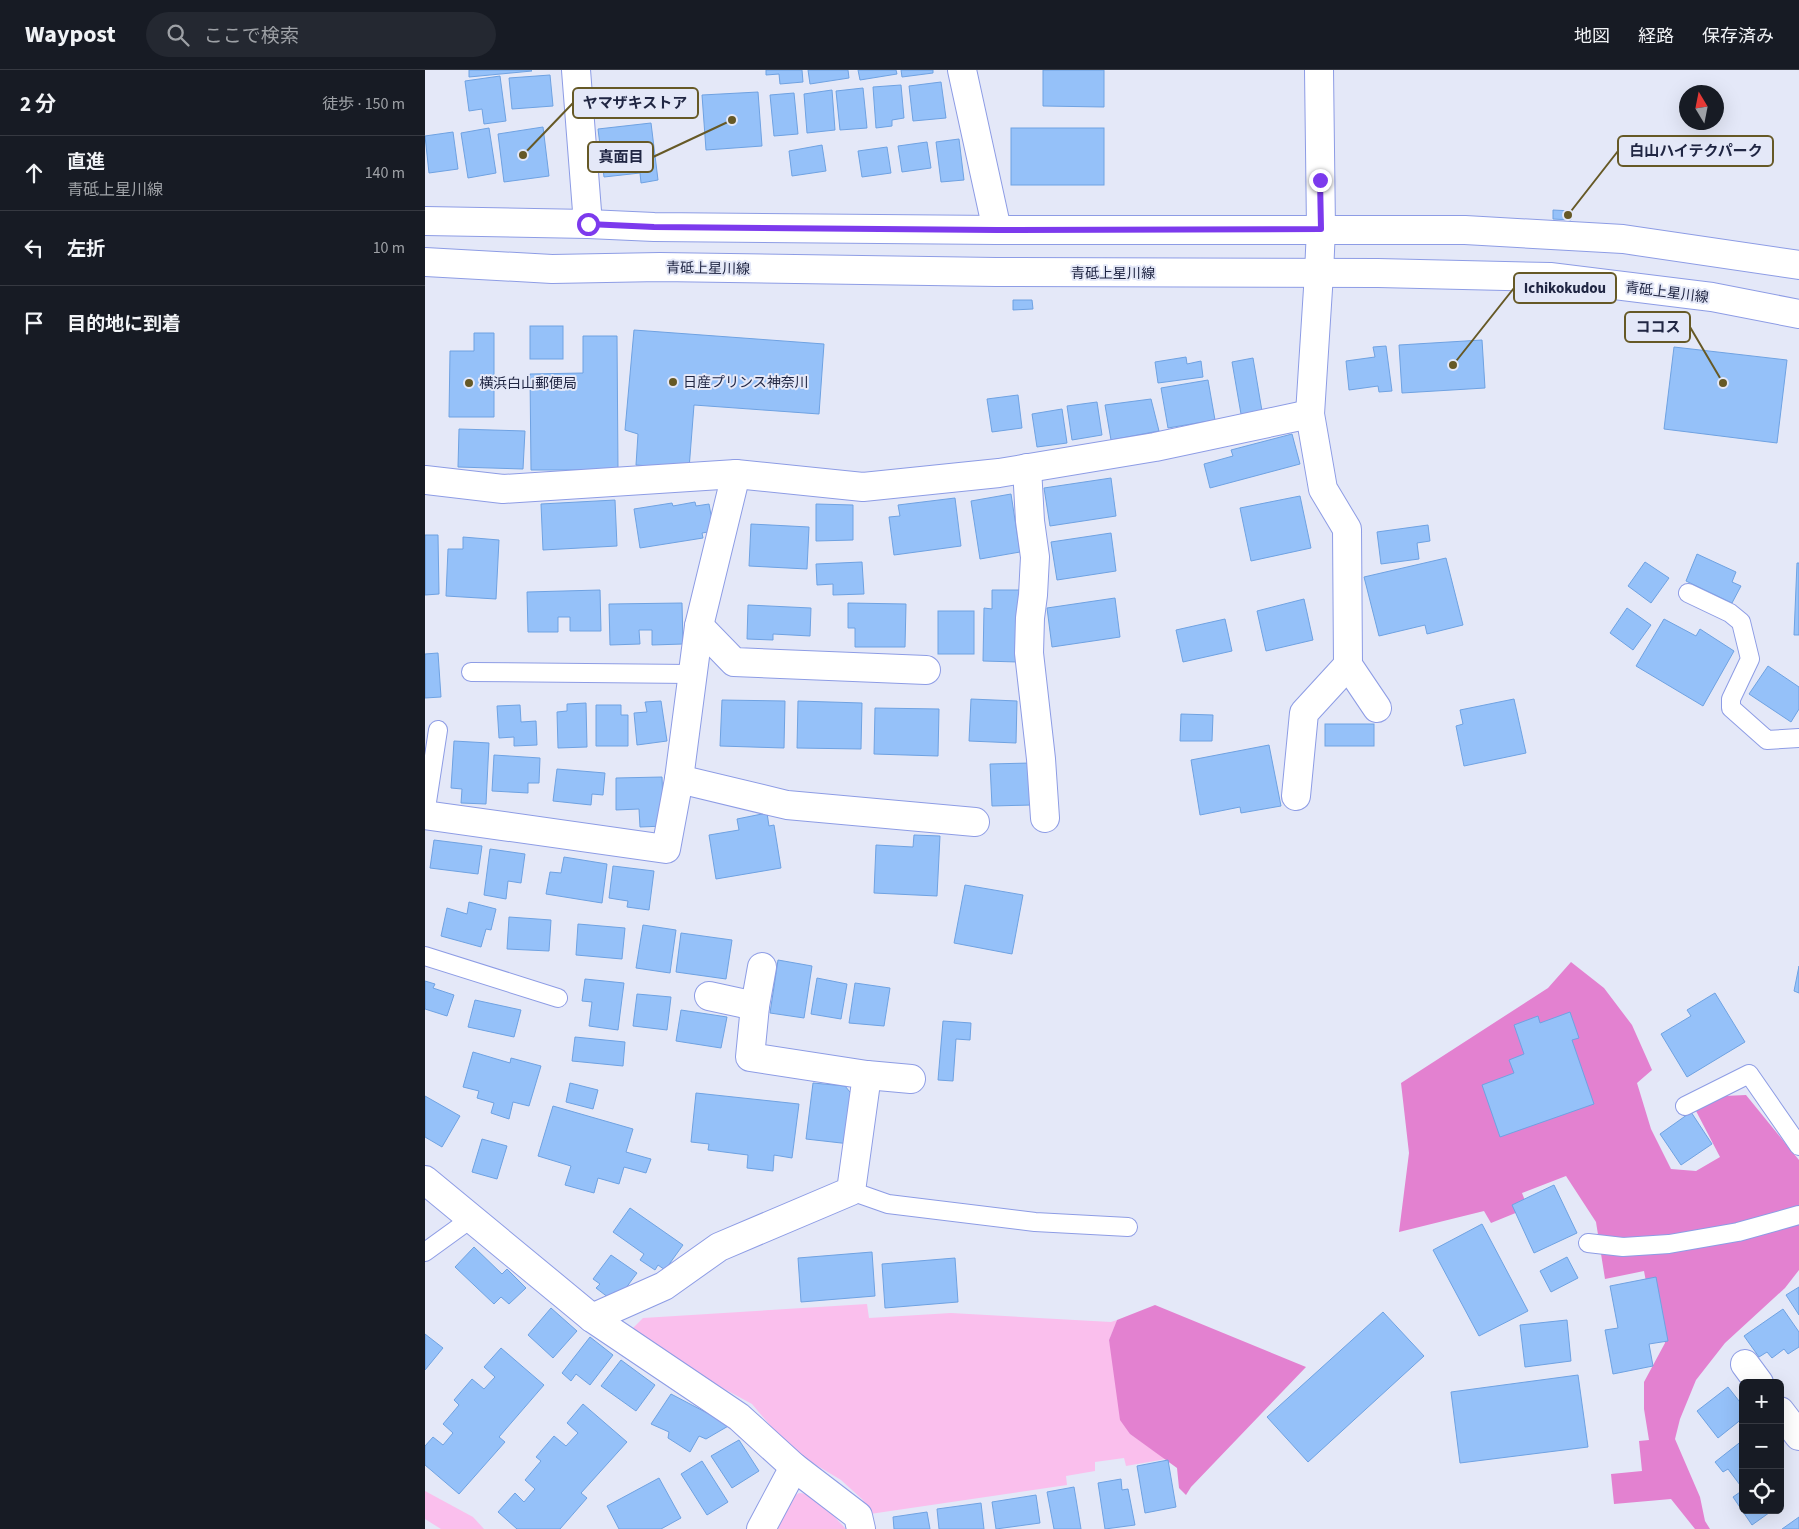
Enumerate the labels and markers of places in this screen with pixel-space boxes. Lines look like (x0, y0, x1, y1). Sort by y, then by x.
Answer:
callout: ヤマザキストア (573, 88, 698, 118)
callout: 白山ハイテクパーク (1618, 136, 1773, 166)
callout: 真面目 (588, 142, 653, 172)
callout: Ichikokudou (1514, 273, 1616, 303)
callout: ココス (1625, 312, 1690, 342)
place label: 日産プリンス神奈川 (683, 373, 809, 393)
place label: 横浜白山郵便局 (479, 374, 577, 394)
marker: 日産プリンス神奈川 (667, 376, 679, 388)
marker: 横浜白山郵便局 (463, 377, 475, 389)

